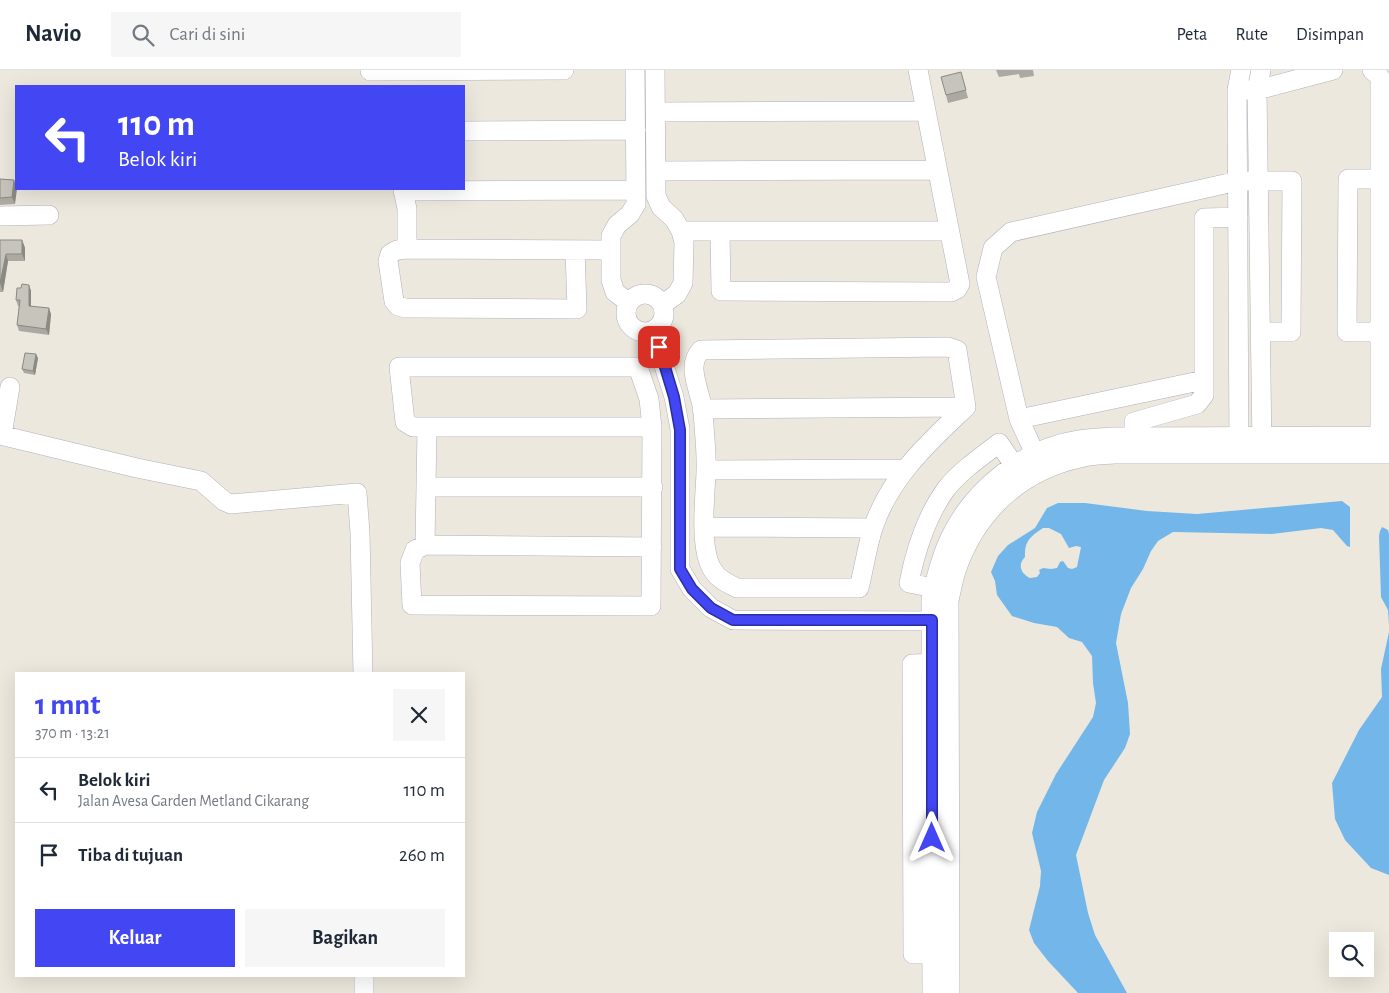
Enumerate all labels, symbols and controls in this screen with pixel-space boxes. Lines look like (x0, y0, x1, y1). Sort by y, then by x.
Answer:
search box (111, 12, 461, 57)
icon: search (129, 21, 157, 49)
text: Navio (25, 22, 81, 46)
text: Cari di sini (169, 25, 245, 44)
text: Peta (1176, 26, 1207, 44)
text: Rute (1235, 26, 1268, 44)
text: Disimpan (1296, 26, 1364, 44)
icon: left (35, 105, 100, 170)
text: 110 m (118, 107, 195, 142)
text: Belok kiri (118, 148, 197, 170)
pin (638, 326, 680, 368)
icon: arrive (645, 333, 673, 361)
button: close (393, 689, 445, 741)
text: 1 mnt (35, 690, 100, 720)
text: 370 m · 13:21 (35, 725, 110, 741)
text: Belok kiri (78, 771, 150, 790)
icon: left (35, 776, 63, 804)
text: 110 m (404, 781, 445, 800)
text: Jalan Avesa Garden Metland Cikarang (78, 793, 309, 809)
position arrow (905, 811, 957, 863)
icon: arrive (35, 841, 63, 869)
text: Tiba di tujuan (78, 846, 183, 865)
text: 260 m (399, 846, 445, 865)
button: Keluar (35, 909, 235, 967)
button: Bagikan (245, 909, 445, 967)
map controls (1329, 932, 1374, 977)
button: search (1329, 932, 1374, 977)

